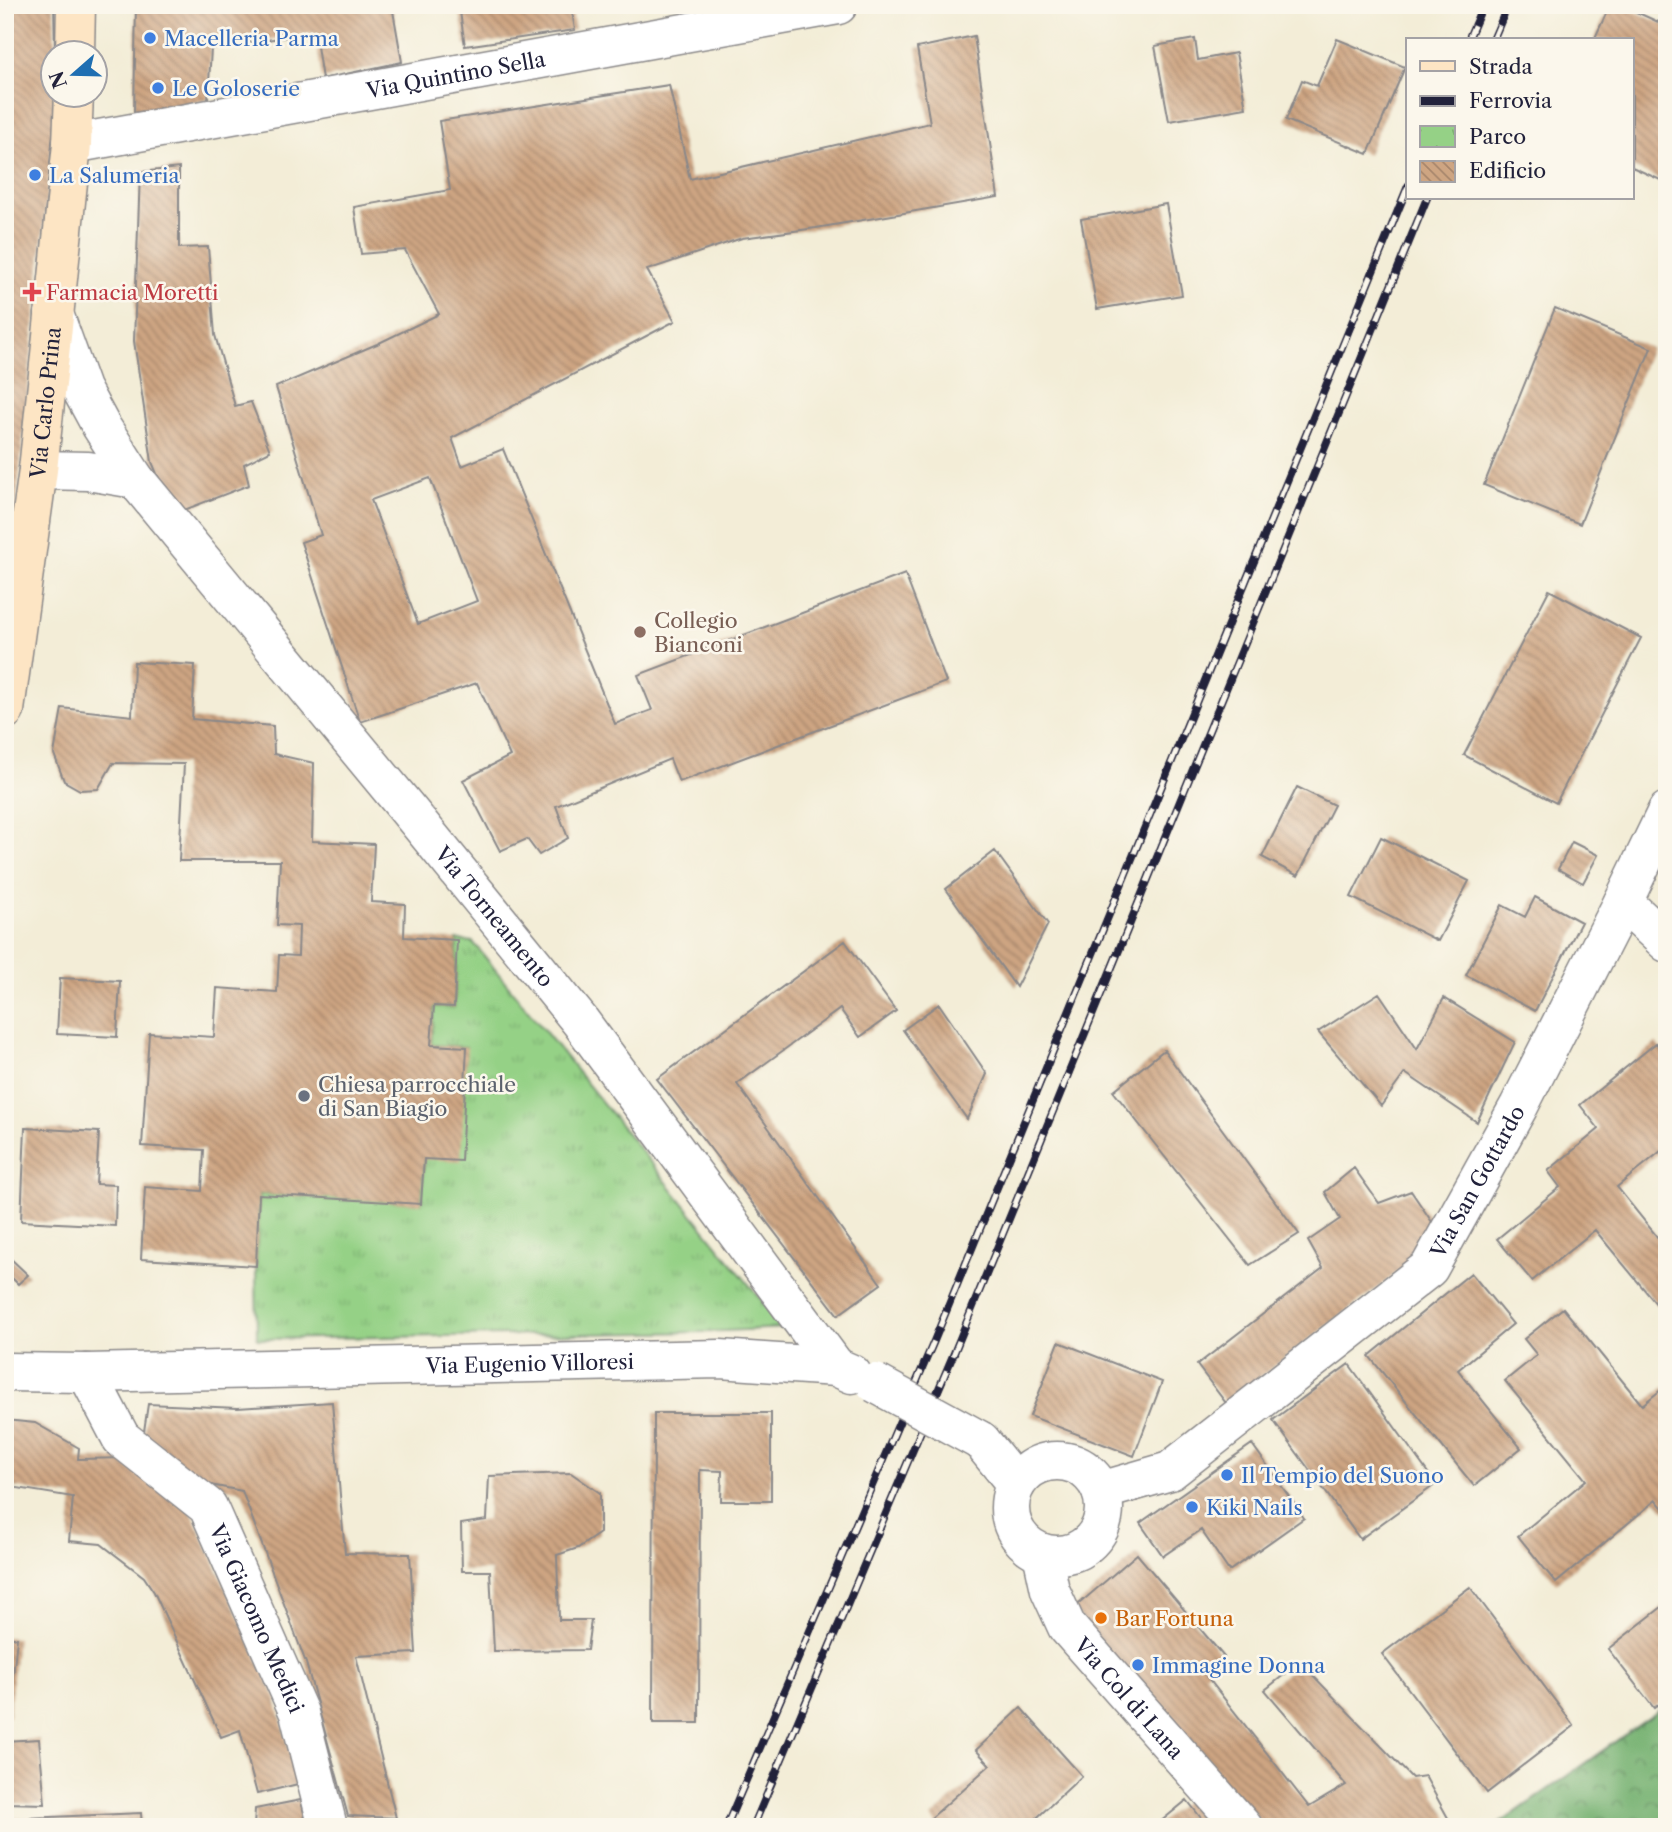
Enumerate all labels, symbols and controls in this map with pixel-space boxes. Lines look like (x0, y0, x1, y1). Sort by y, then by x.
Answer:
place label: Macelleria Parma (164, 26, 340, 51)
marker: Macelleria Parma (142, 30, 158, 46)
north arrow (38, 38, 108, 108)
legend (1406, 38, 1634, 200)
street label: Via Quintino Sella (363, 46, 548, 103)
text: Strada (1469, 54, 1534, 79)
text: N (45, 68, 72, 91)
place label: Le Goloserie (172, 76, 300, 101)
marker: Le Goloserie (150, 80, 166, 96)
text: Ferrovia (1469, 88, 1553, 113)
text: Parco (1469, 124, 1526, 149)
text: Edificio (1469, 158, 1546, 183)
place label: La Salumeria (49, 163, 180, 188)
marker: La Salumeria (27, 167, 43, 183)
place label: Farmacia Moretti (46, 280, 218, 305)
marker: Farmacia Moretti (24, 284, 40, 300)
street label: Via Carlo Prina (24, 325, 65, 481)
place label: Collegio Bianconi (654, 608, 743, 657)
marker: Collegio Bianconi (632, 624, 648, 640)
street label: Via Torneamento (430, 840, 559, 992)
place label: Chiesa parrocchiale di San Biagio (318, 1072, 516, 1121)
marker: Chiesa parrocchiale di San Biagio (296, 1088, 312, 1104)
street label: Via San Gottardo (1424, 1101, 1529, 1263)
street label: Via Eugenio Villoresi (425, 1348, 634, 1378)
place label: Il Tempio del Suono (1241, 1463, 1444, 1488)
marker: Il Tempio del Suono (1219, 1467, 1235, 1483)
place label: Kiki Nails (1206, 1495, 1303, 1520)
marker: Kiki Nails (1184, 1499, 1200, 1515)
street label: Via Giacomo Medici (204, 1519, 310, 1716)
place label: Bar Fortuna (1115, 1606, 1235, 1631)
marker: Bar Fortuna (1093, 1610, 1109, 1626)
street label: Via Col di Lana (1069, 1632, 1190, 1764)
place label: Immagine Donna (1152, 1653, 1326, 1678)
marker: Immagine Donna (1130, 1657, 1146, 1673)

